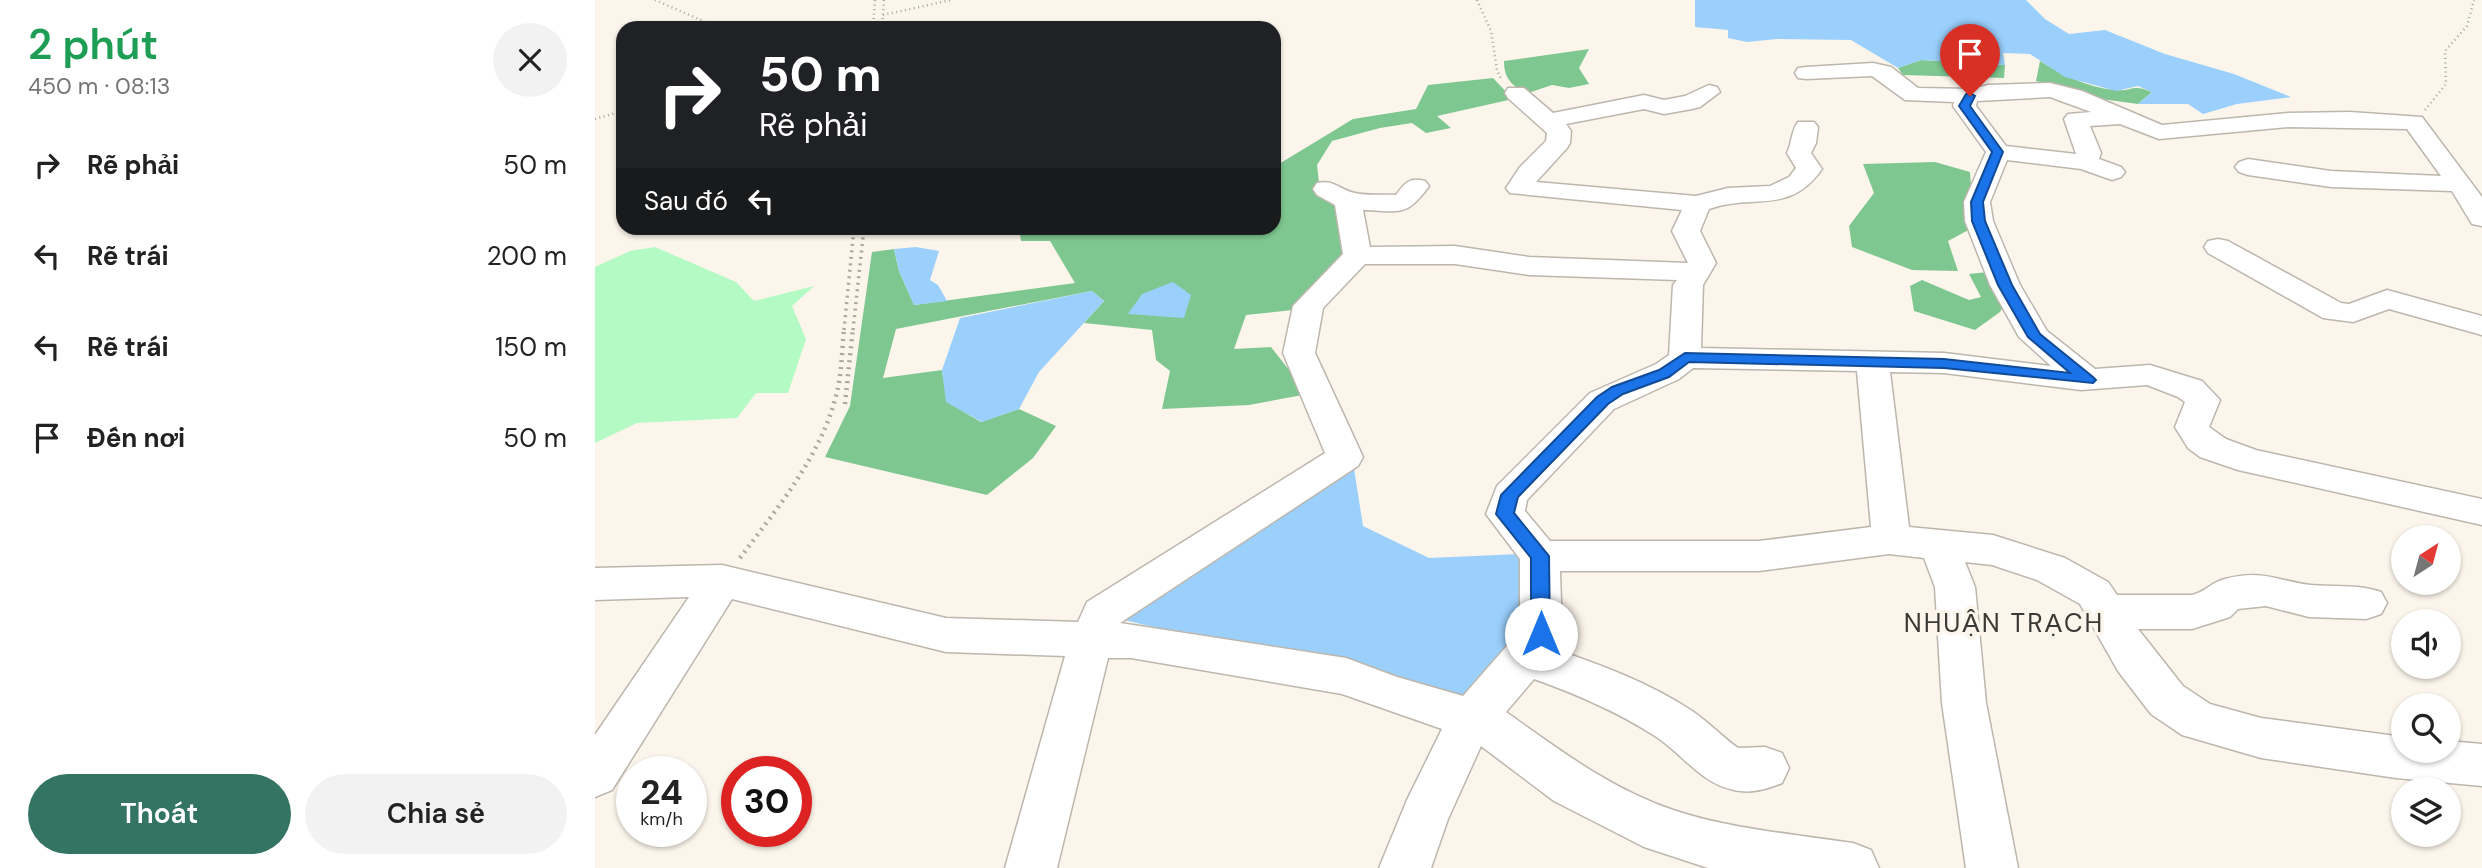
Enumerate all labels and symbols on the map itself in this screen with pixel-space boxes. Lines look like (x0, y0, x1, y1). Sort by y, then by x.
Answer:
pin (1940, 24, 2000, 96)
north arrow (2391, 525, 2461, 595)
position arrow (1504, 597, 1578, 671)
district label: NHUẬN TRẠCH (1904, 606, 2104, 640)
speed limit sign: 30 (721, 756, 812, 847)

